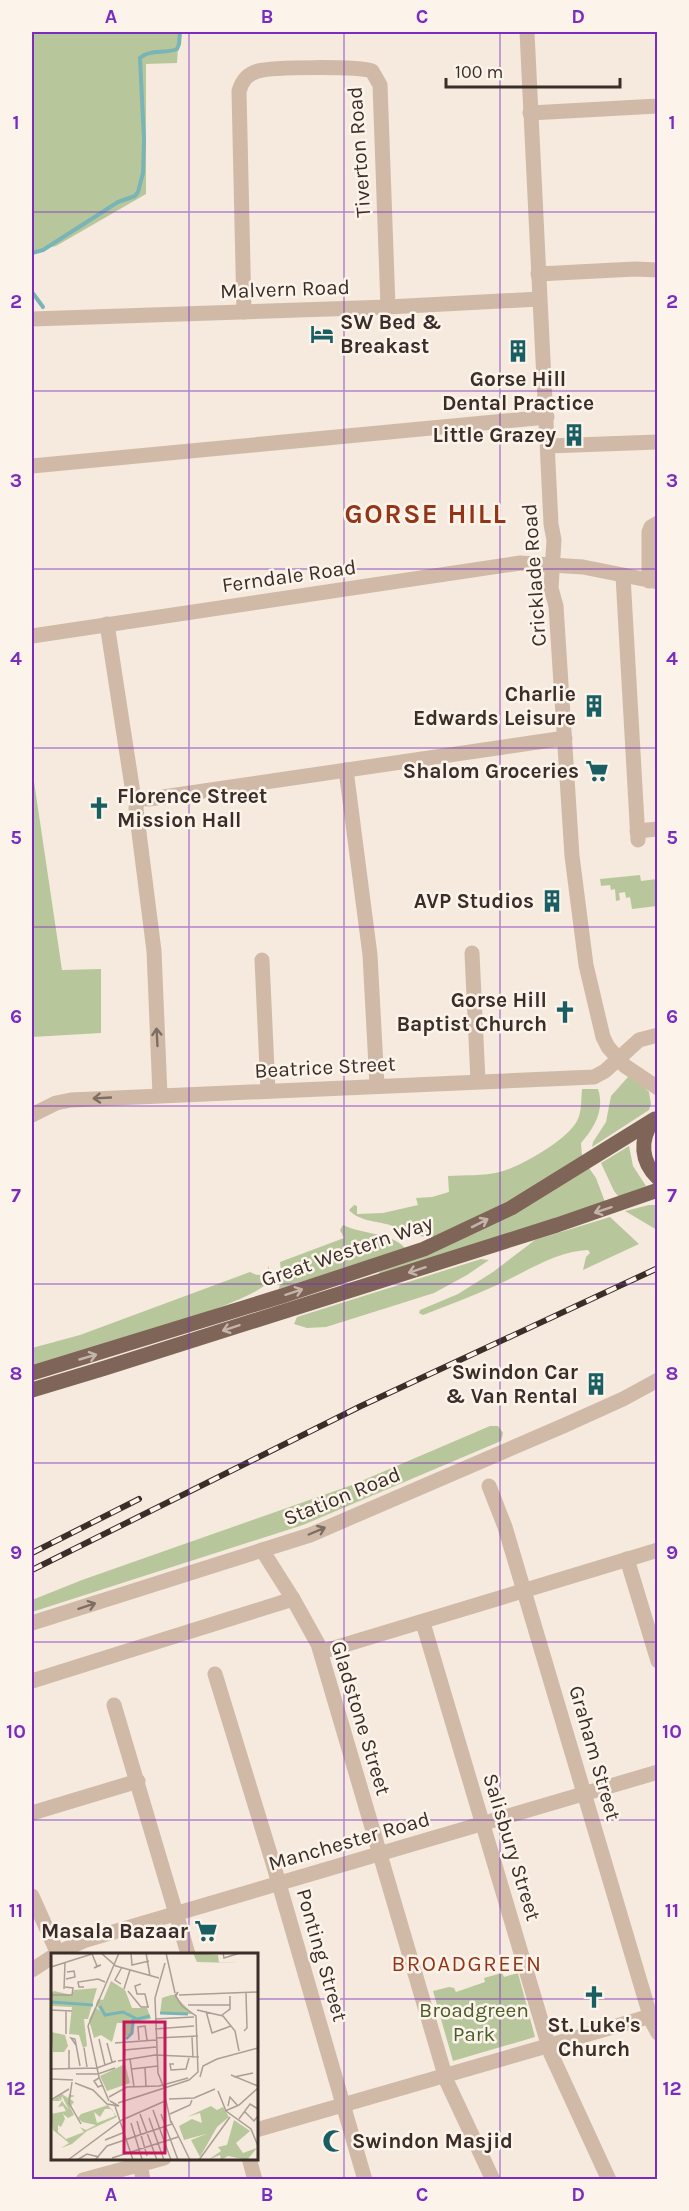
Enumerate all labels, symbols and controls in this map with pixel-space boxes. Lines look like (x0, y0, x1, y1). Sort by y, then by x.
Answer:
text: A (105, 5, 118, 28)
text: B (261, 5, 273, 28)
text: C (416, 5, 428, 28)
text: D (571, 5, 585, 28)
scale bar (446, 51, 620, 89)
text: 100 m (455, 61, 503, 83)
street label: Tiverton Road (342, 86, 376, 218)
text: 1 (12, 111, 20, 134)
text: 1 (668, 111, 676, 134)
street label: Malvern Road (220, 275, 350, 303)
text: 2 (10, 290, 22, 313)
text: 2 (666, 290, 678, 313)
place label: SW Bed & Breakast (340, 310, 442, 358)
hotel icon: SW Bed & Breakast (309, 321, 335, 347)
building icon: Gorse Hill Dental Practice (505, 338, 531, 364)
place label: Gorse Hill Dental Practice (442, 367, 594, 415)
building icon: Little Grazey (561, 422, 587, 448)
place label: Little Grazey (432, 423, 556, 447)
text: 3 (10, 469, 22, 492)
text: 3 (666, 469, 678, 492)
district label: GORSE HILL (345, 498, 507, 530)
street label: Cricklade Road (517, 503, 551, 647)
street label: Ferndale Road (220, 555, 358, 597)
text: 4 (10, 647, 22, 670)
text: 4 (666, 647, 678, 670)
place label: Charlie Edwards Leisure (413, 682, 576, 730)
building icon: Charlie Edwards Leisure (581, 693, 607, 719)
supermarket icon: Shalom Groceries (584, 758, 610, 784)
place label: Shalom Groceries (403, 759, 579, 783)
place label: Florence Street Mission Hall (117, 784, 267, 832)
church icon: Florence Street Mission Hall (86, 795, 112, 821)
text: 5 (10, 826, 22, 849)
text: 5 (666, 826, 678, 849)
building icon: AVP Studios (539, 888, 565, 914)
place label: AVP Studios (414, 889, 534, 913)
place label: Gorse Hill Baptist Church (396, 988, 547, 1036)
church icon: Gorse Hill Baptist Church (552, 999, 578, 1025)
text: 6 (10, 1005, 22, 1028)
text: 6 (666, 1005, 678, 1028)
one-way arrow (152, 1027, 163, 1047)
street label: Beatrice Street (254, 1051, 396, 1083)
one-way arrow (92, 1093, 112, 1104)
text: 7 (11, 1184, 21, 1207)
text: 7 (667, 1184, 677, 1207)
one-way arrow (594, 1205, 613, 1216)
street label: Great Western Way (258, 1210, 436, 1292)
one-way arrow (471, 1217, 489, 1229)
one-way arrow (408, 1265, 427, 1276)
one-way arrow (284, 1286, 303, 1297)
one-way arrow (222, 1324, 241, 1335)
one-way arrow (78, 1351, 97, 1362)
place label: Swindon Car & Van Rental (445, 1360, 579, 1408)
text: 8 (10, 1362, 22, 1385)
text: 8 (666, 1362, 678, 1385)
building icon: Swindon Car & Van Rental (583, 1371, 609, 1397)
street label: Station Road (280, 1462, 404, 1530)
one-way arrow (307, 1525, 326, 1536)
text: 9 (10, 1541, 22, 1564)
text: 9 (666, 1541, 678, 1564)
one-way arrow (77, 1599, 96, 1610)
street label: Gladstone Street (326, 1638, 396, 1798)
street label: Graham Street (564, 1683, 626, 1823)
text: 10 (6, 1720, 26, 1743)
text: 10 (662, 1720, 682, 1743)
street label: Salisbury Street (478, 1771, 546, 1924)
street label: Manchester Road (265, 1806, 433, 1876)
street label: Ponting Street (292, 1886, 352, 2024)
text: 11 (9, 1899, 23, 1922)
text: 11 (665, 1899, 679, 1922)
supermarket icon: Masala Bazaar (193, 1918, 219, 1944)
place label: Masala Bazaar (41, 1919, 189, 1943)
district label: BROADGREEN (392, 1951, 542, 1977)
inset map (51, 1953, 258, 2160)
church icon: St. Luke's Church (581, 1984, 607, 2010)
park label: Broadgreen Park (419, 1998, 529, 2046)
place label: St. Luke's Church (547, 2013, 641, 2061)
text: 12 (6, 2077, 26, 2100)
text: 12 (662, 2077, 682, 2100)
mosque icon: Swindon Masjid (321, 2128, 347, 2154)
place label: Swindon Masjid (352, 2129, 513, 2153)
text: A (105, 2183, 118, 2206)
text: B (261, 2183, 273, 2206)
text: C (416, 2183, 428, 2206)
text: D (571, 2183, 585, 2206)

